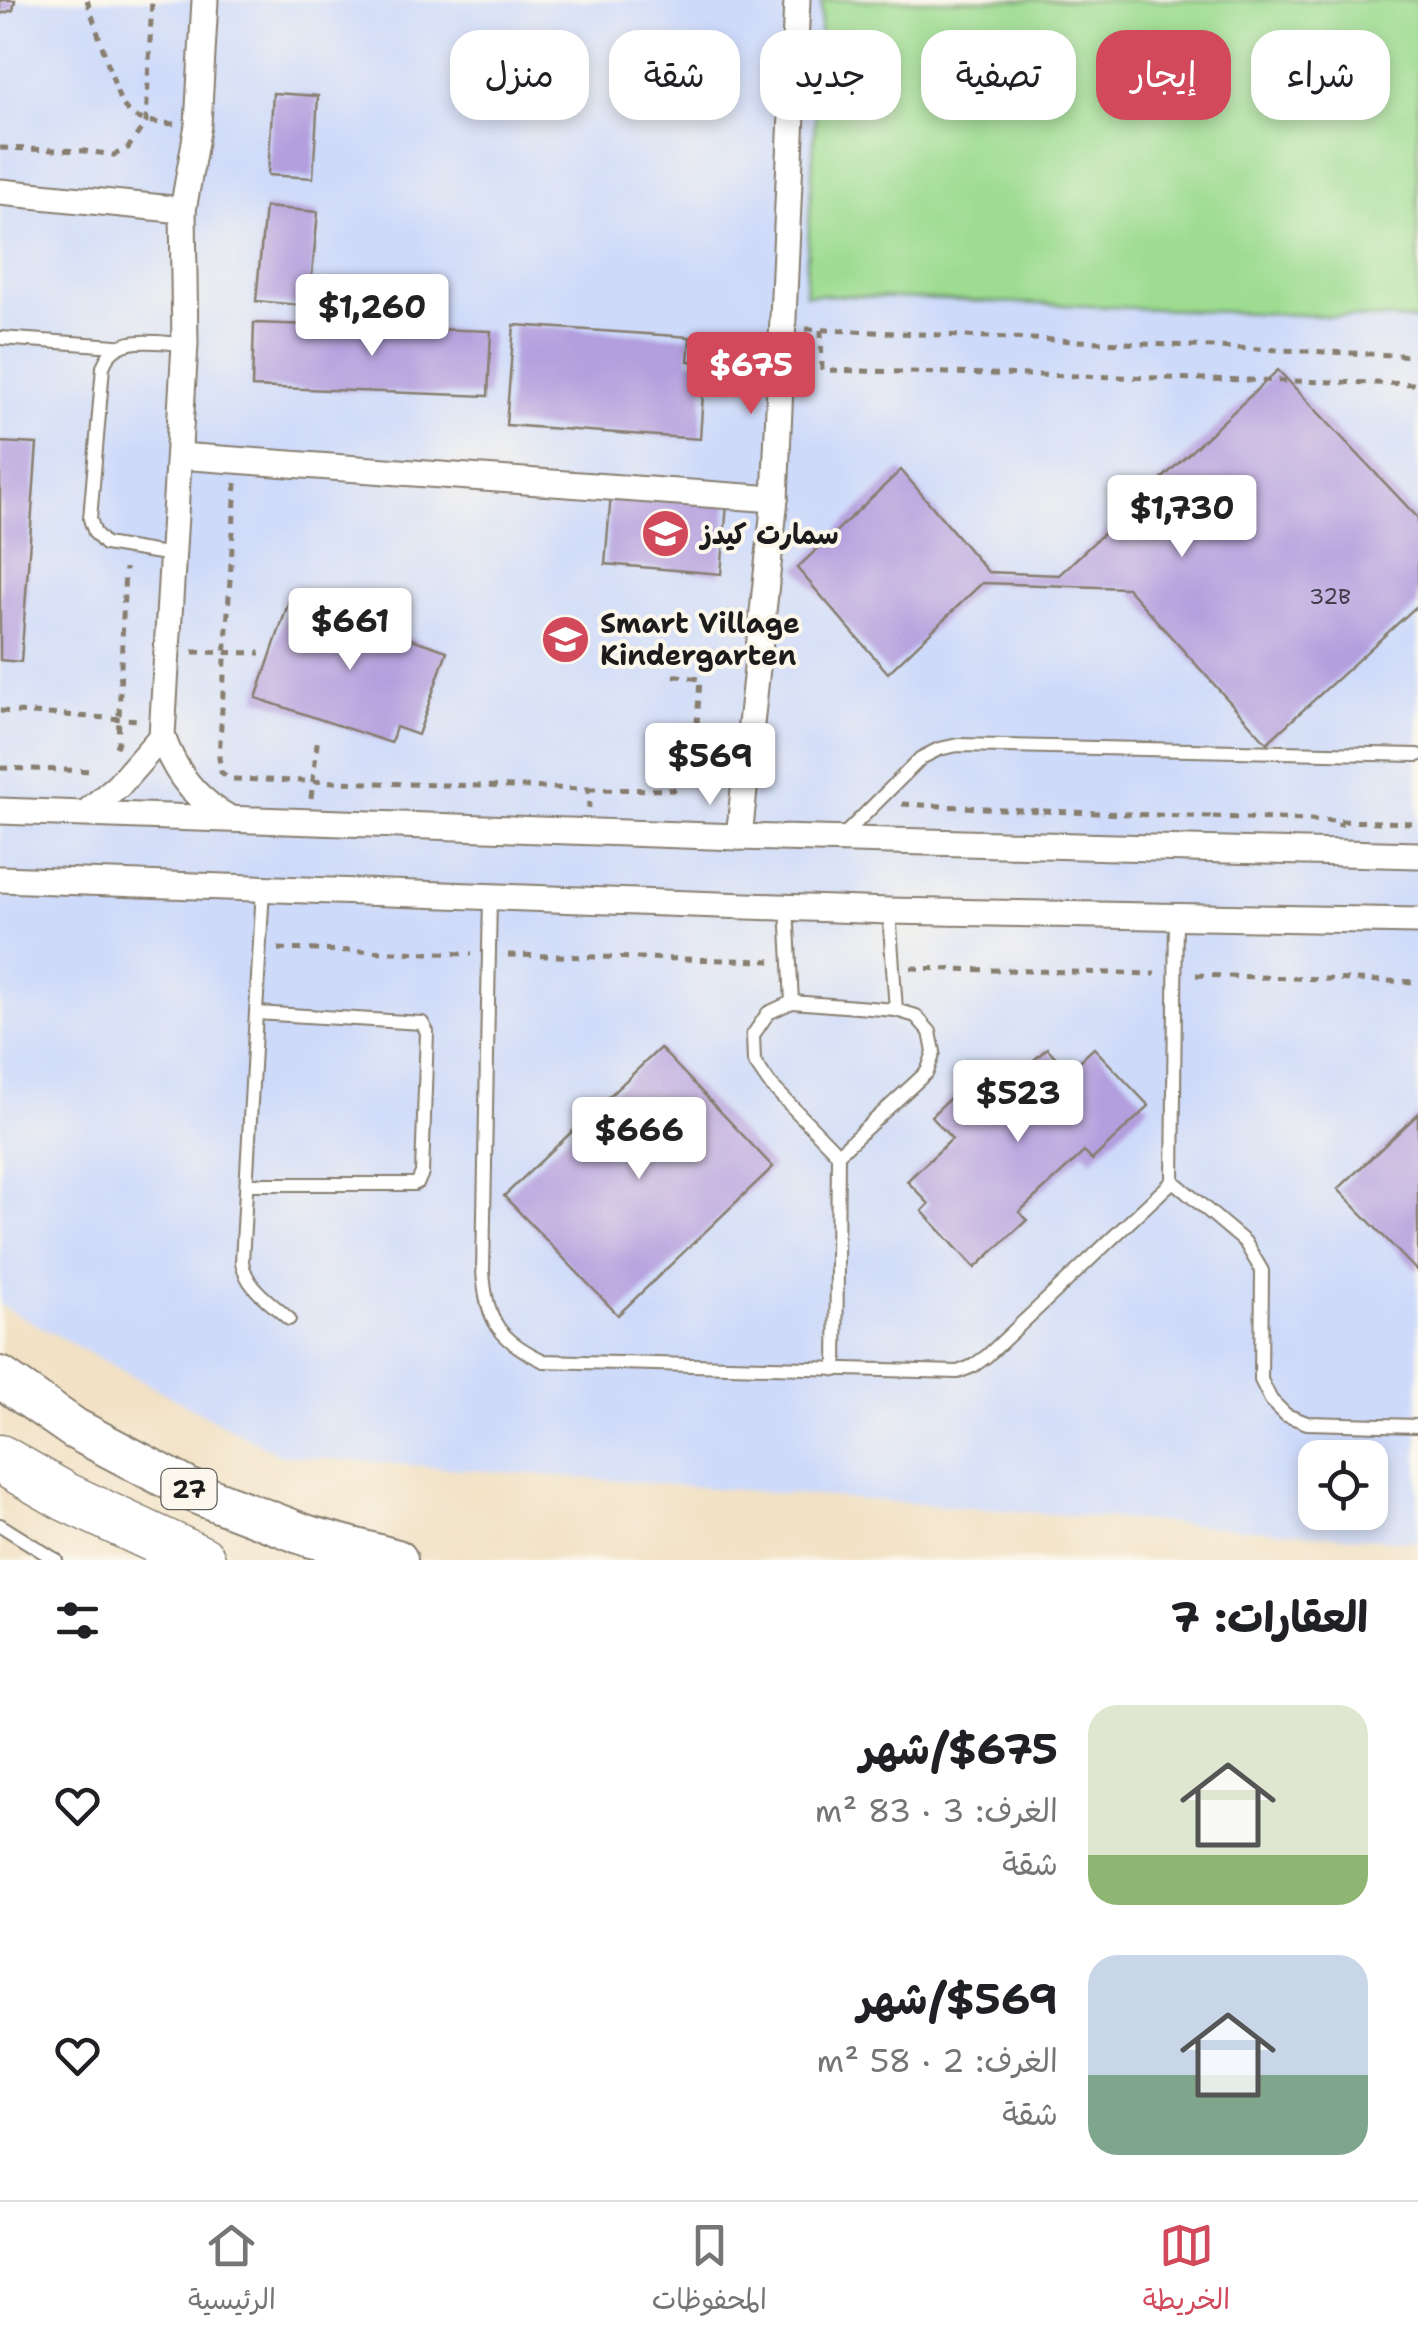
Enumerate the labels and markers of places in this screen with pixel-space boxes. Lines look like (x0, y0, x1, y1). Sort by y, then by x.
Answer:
pin: $1,260 (291, 274, 453, 359)
pin: $675 (692, 332, 810, 417)
pin: $1,730 (1101, 475, 1263, 560)
school or university icon: سمارت كيدز (640, 508, 692, 560)
place label: سمارت كيدز (698, 515, 839, 553)
pin: $661 (291, 588, 409, 673)
place label: Smart Village Kindergarten (600, 604, 800, 674)
school or university icon: Smart Village Kindergarten (539, 613, 591, 665)
pin: $569 (651, 723, 769, 808)
pin: $523 (959, 1060, 1077, 1145)
pin: $666 (580, 1097, 698, 1182)

